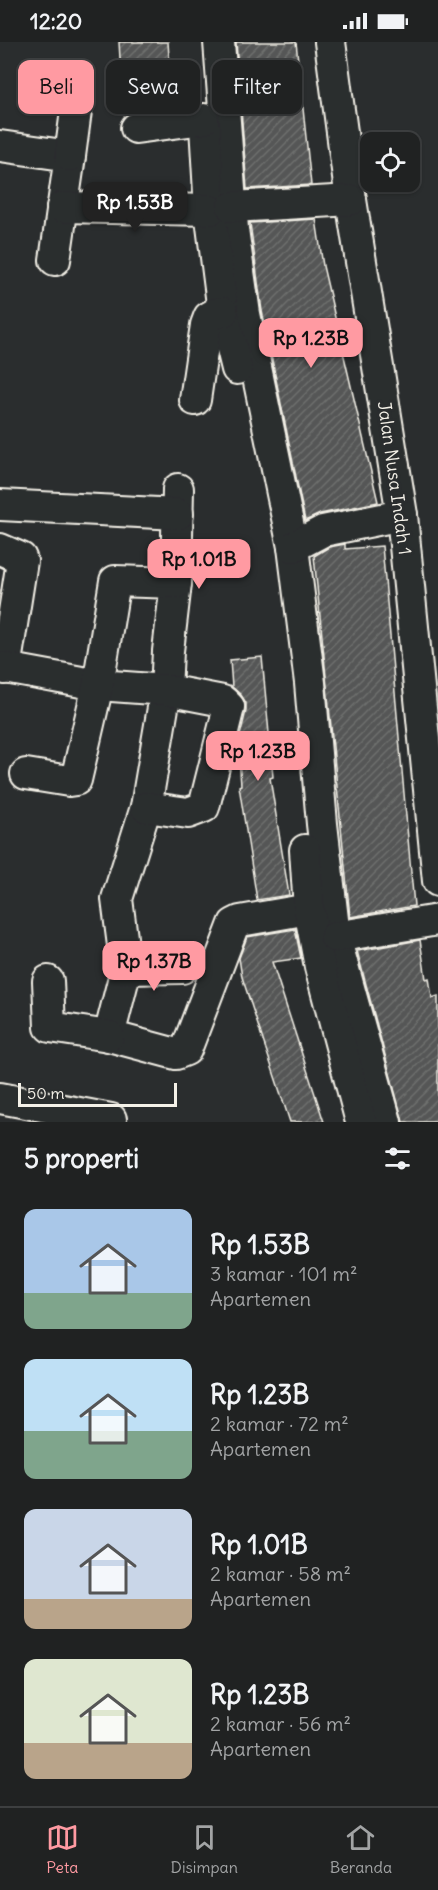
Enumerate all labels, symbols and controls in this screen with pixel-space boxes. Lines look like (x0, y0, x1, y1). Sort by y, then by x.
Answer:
text: 12:20 (30, 7, 82, 35)
chip: Beli (18, 60, 94, 114)
chip: Sewa (106, 60, 200, 114)
chip: Filter (212, 60, 302, 114)
map controls (360, 132, 420, 192)
button: locate (360, 132, 420, 192)
pin: Rp 1.53B (73, 182, 197, 233)
text: Rp 1.53B (97, 189, 173, 214)
pin: Rp 1.23B (249, 318, 373, 369)
text: Rp 1.23B (273, 325, 349, 350)
street label: Jalan Nusa Indah 1 (373, 400, 417, 556)
pin: Rp 1.01B (137, 539, 261, 590)
text: Rp 1.01B (161, 546, 237, 571)
pin: Rp 1.23B (196, 731, 320, 782)
text: Rp 1.23B (220, 738, 296, 763)
pin: Rp 1.37B (92, 941, 216, 992)
text: Rp 1.37B (116, 948, 192, 973)
scale bar (18, 1080, 177, 1108)
text: 50 m (27, 1083, 65, 1103)
text: 5 properti (24, 1142, 139, 1175)
icon: filters (381, 1142, 414, 1175)
text: Rp 1.53B (210, 1228, 310, 1261)
icon: home (72, 1233, 144, 1305)
text: 3 kamar · 101 m² (210, 1261, 358, 1286)
text: Apartemen (210, 1286, 311, 1311)
text: Rp 1.23B (210, 1378, 309, 1411)
icon: home (72, 1383, 144, 1455)
text: 2 kamar · 72 m² (210, 1411, 349, 1436)
text: Apartemen (210, 1436, 311, 1461)
text: Rp 1.01B (210, 1528, 308, 1561)
icon: home (72, 1533, 144, 1605)
text: 2 kamar · 58 m² (210, 1561, 351, 1586)
text: Apartemen (210, 1586, 311, 1611)
text: Rp 1.23B (210, 1678, 309, 1711)
icon: home (72, 1683, 144, 1755)
text: 2 kamar · 56 m² (210, 1711, 351, 1736)
text: Apartemen (210, 1736, 311, 1761)
tab: Peta (46, 1821, 79, 1877)
tab: Disimpan (171, 1821, 238, 1877)
tab: Beranda (330, 1821, 392, 1877)

